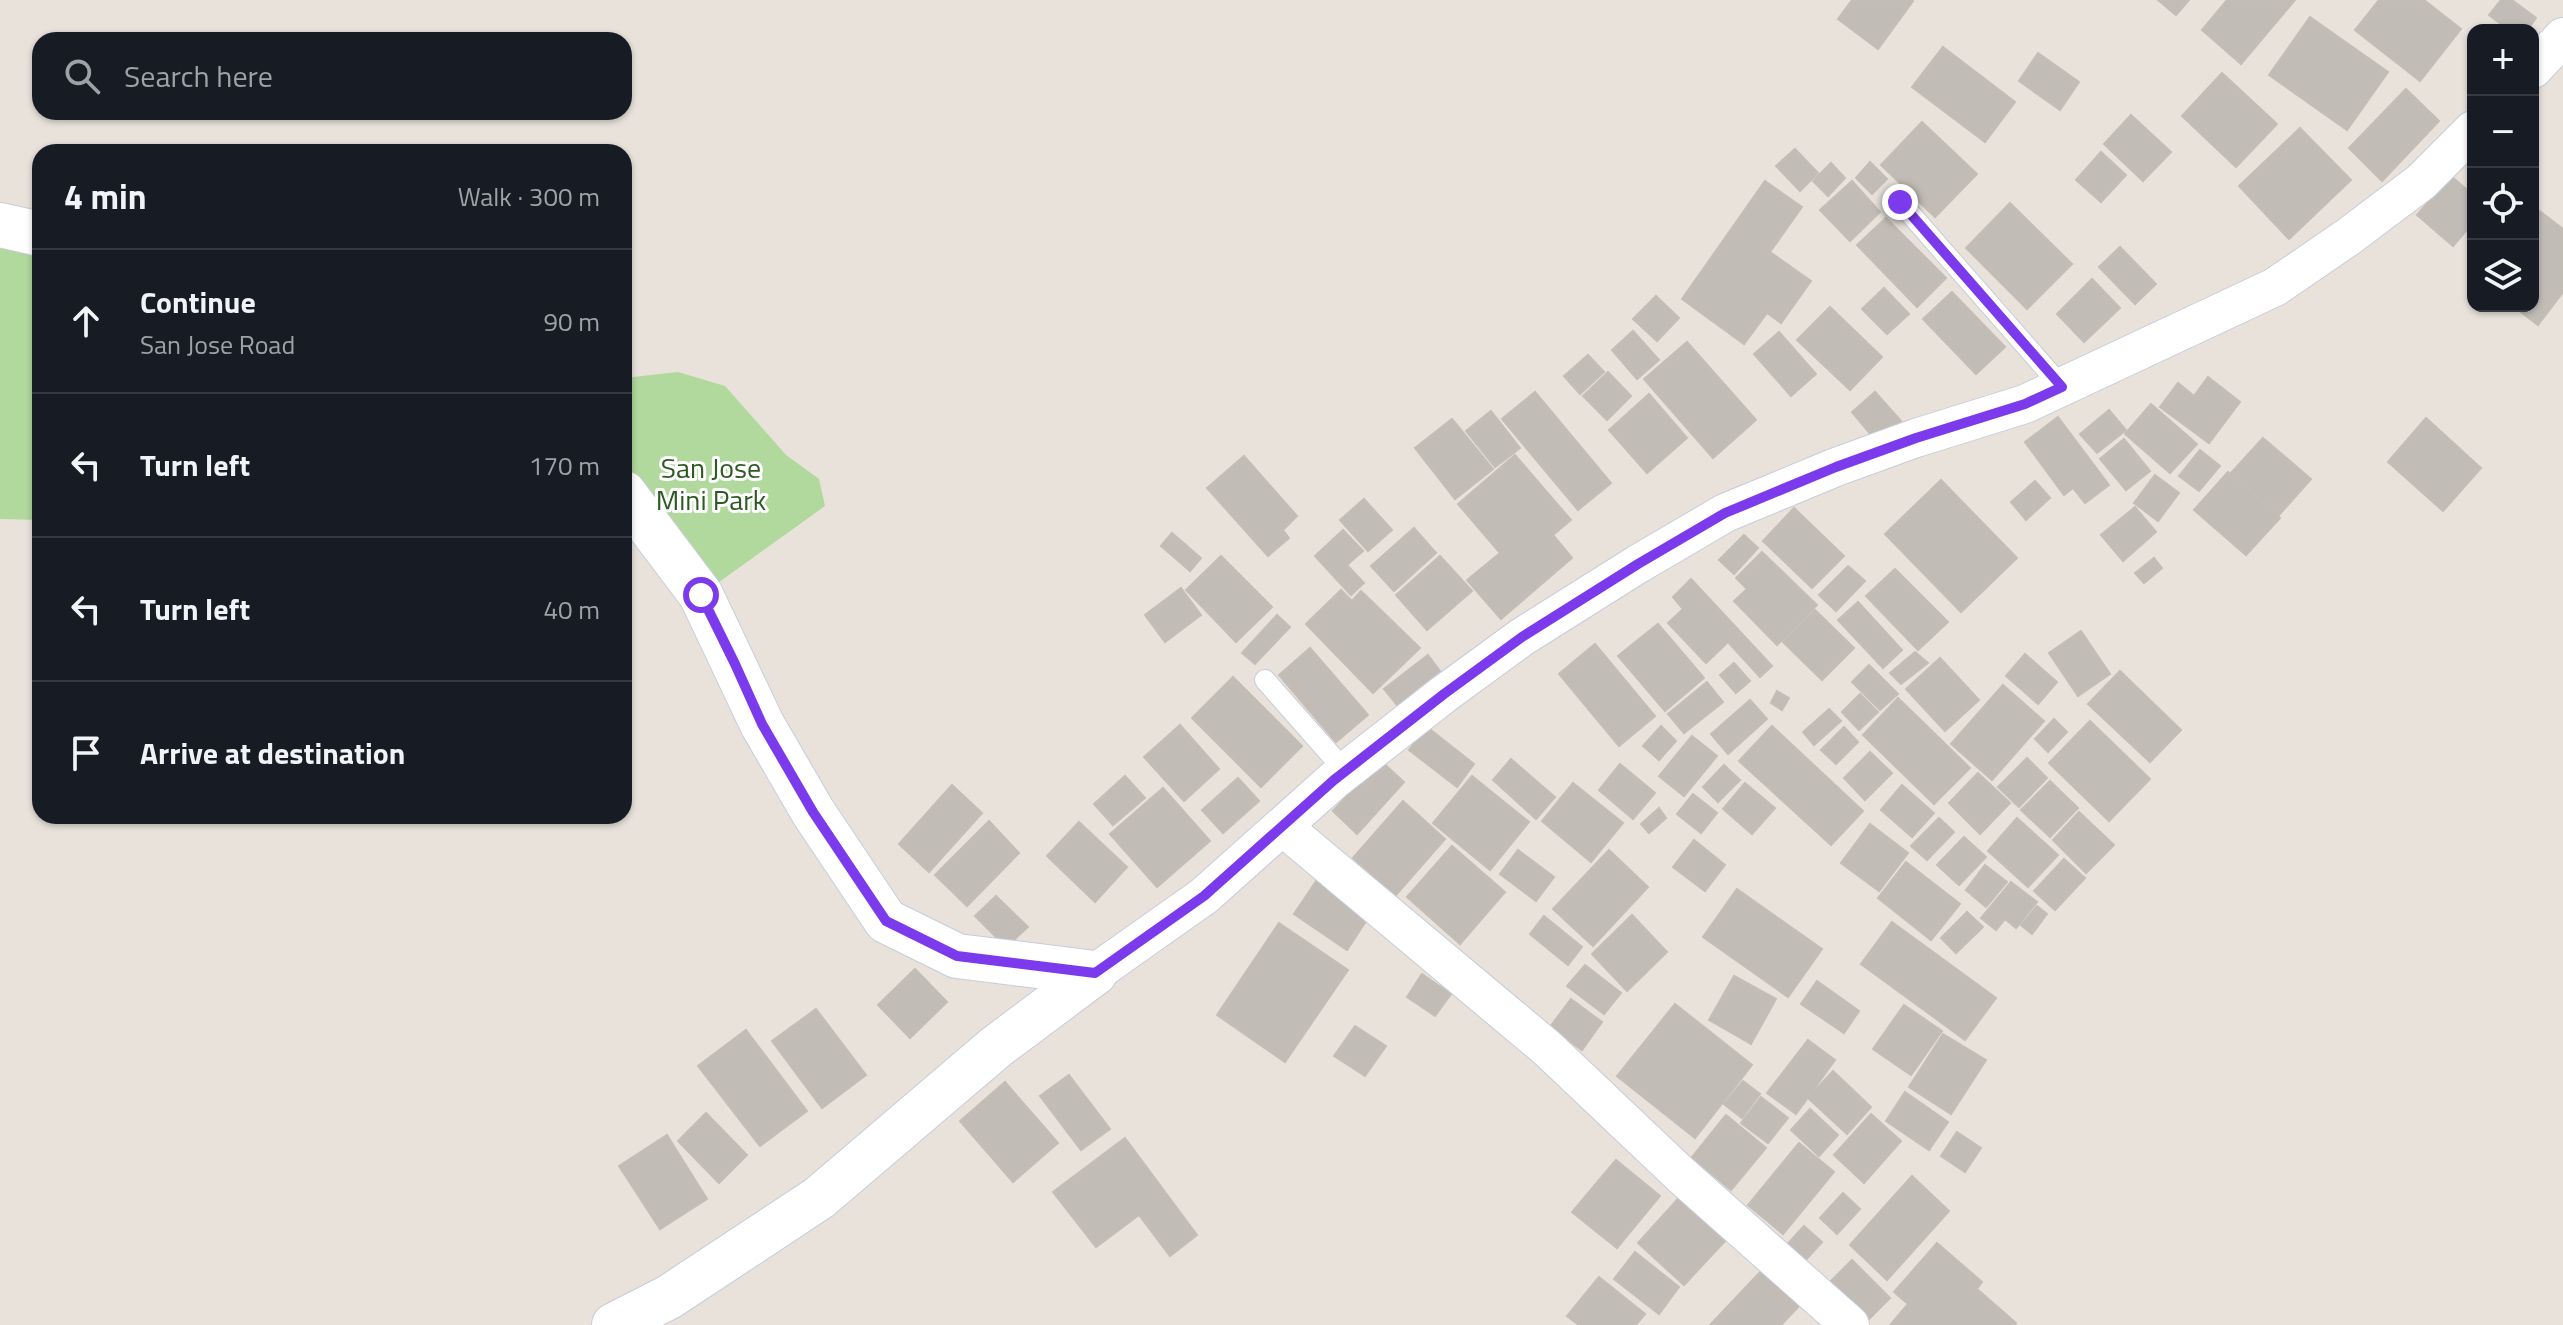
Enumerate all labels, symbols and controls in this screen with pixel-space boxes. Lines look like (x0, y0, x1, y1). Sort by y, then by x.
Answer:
map controls (2467, 24, 2539, 312)
button: + (2467, 24, 2539, 96)
search box (32, 32, 632, 120)
text: Search here (124, 53, 273, 99)
icon: search (60, 54, 104, 98)
button: − (2467, 96, 2539, 168)
button: locate (2467, 168, 2539, 240)
text: 4 min (64, 170, 147, 222)
text: Walk · 300 m (458, 177, 600, 216)
route end (1882, 184, 1918, 220)
button: layers (2467, 240, 2539, 312)
text: Continue (140, 279, 256, 325)
icon: ahead (64, 299, 108, 343)
text: 90 m (543, 302, 600, 341)
text: San Jose Road (140, 325, 295, 364)
text: Turn left (140, 442, 250, 488)
icon: left (64, 443, 108, 487)
text: 170 m (529, 446, 600, 485)
park label: San Jose Mini Park (656, 446, 766, 521)
route start (683, 577, 719, 613)
text: Turn left (140, 586, 250, 632)
icon: left (64, 587, 108, 631)
text: 40 m (543, 590, 600, 629)
text: Arrive at destination (140, 730, 405, 776)
icon: arrive (64, 731, 108, 775)

